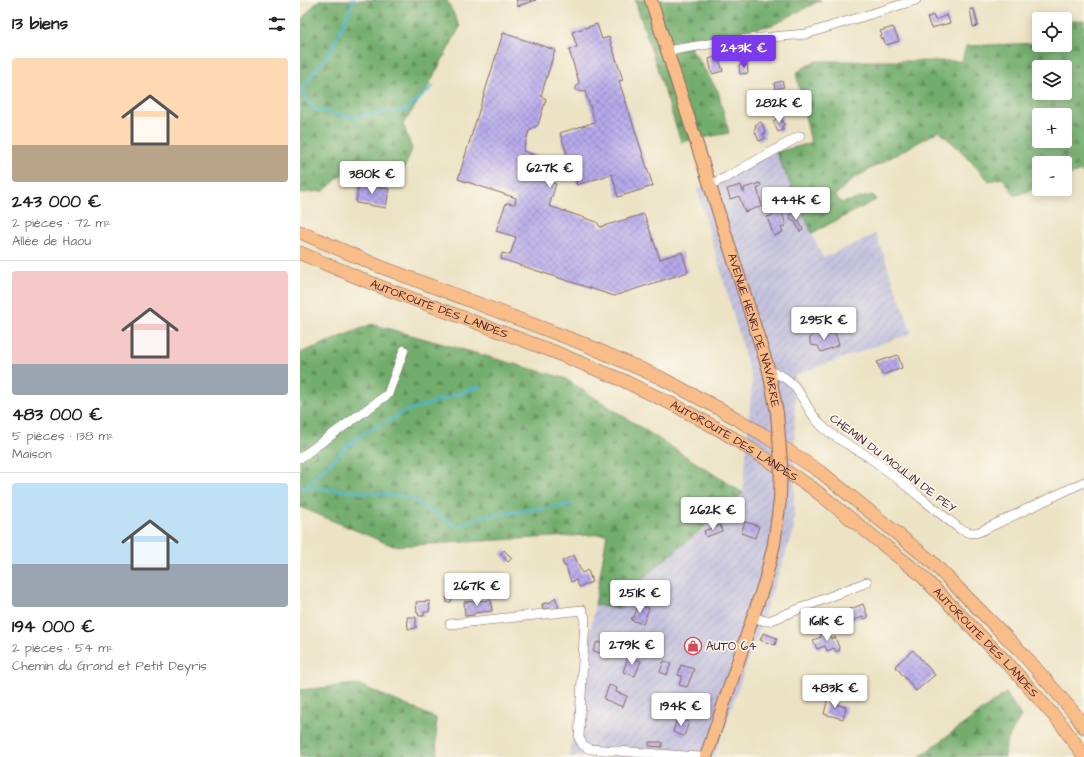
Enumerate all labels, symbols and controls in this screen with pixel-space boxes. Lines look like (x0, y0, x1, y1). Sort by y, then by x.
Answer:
text: 13 biens (12, 12, 68, 36)
map controls (1032, 12, 1072, 196)
button: locate (1032, 12, 1072, 52)
icon: filters (266, 13, 288, 35)
pin: 243K € (711, 35, 777, 69)
text: 243K € (721, 39, 767, 57)
button: layers (1032, 60, 1072, 100)
icon: home (114, 84, 186, 156)
pin: 282K € (746, 90, 812, 124)
text: 282K € (756, 94, 802, 112)
button: + (1032, 108, 1072, 148)
pin: 627K € (517, 155, 583, 189)
button: − (1032, 156, 1072, 196)
text: 627K € (527, 159, 574, 177)
pin: 380K € (339, 161, 405, 195)
text: 380K € (349, 165, 395, 183)
pin: 444K € (763, 187, 829, 221)
text: 243 000 € (12, 190, 101, 214)
text: 444K € (771, 191, 821, 209)
text: 2 pièces · 72 m² (12, 214, 111, 232)
text: Allée de Haou (12, 232, 91, 250)
street label: AVENUE HENRI DE NAVARRE (723, 251, 784, 409)
street label: AUTOROUTE DES LANDES (367, 275, 511, 343)
icon: home (114, 297, 186, 369)
pin: 295K € (791, 307, 857, 341)
text: 295K € (800, 311, 848, 329)
street label: AUTOROUTE DES LANDES (667, 397, 802, 486)
text: 483 000 € (12, 403, 103, 427)
street label: CHEMIN DU MOULIN DE PEY (826, 410, 960, 517)
text: 5 pièces · 138 m² (12, 427, 114, 445)
text: Maison (12, 445, 52, 463)
pin: 262K € (680, 497, 746, 531)
text: 262K € (690, 501, 736, 519)
icon: home (114, 509, 186, 581)
pin: 267K € (444, 573, 510, 607)
text: 267K € (454, 577, 501, 595)
pin: 251K € (607, 580, 673, 614)
text: 251K € (619, 584, 661, 602)
street label: AUTOROUTE DES LANDES (929, 584, 1042, 702)
pin: 161K € (794, 608, 860, 642)
text: 161K € (810, 612, 844, 630)
text: 194 000 € (12, 615, 95, 639)
pin: 279K € (599, 632, 665, 666)
text: 279K € (609, 636, 655, 654)
shop icon: AUTO 64 (683, 636, 703, 656)
place label: AUTO 64 (706, 638, 756, 655)
text: 2 pièces · 54 m² (12, 639, 113, 657)
text: Chemin du Grand et Petit Deyris (12, 657, 207, 675)
pin: 483K € (802, 675, 868, 709)
text: 483K € (811, 679, 859, 697)
pin: 194K € (648, 693, 714, 727)
text: 194K € (660, 697, 702, 715)

